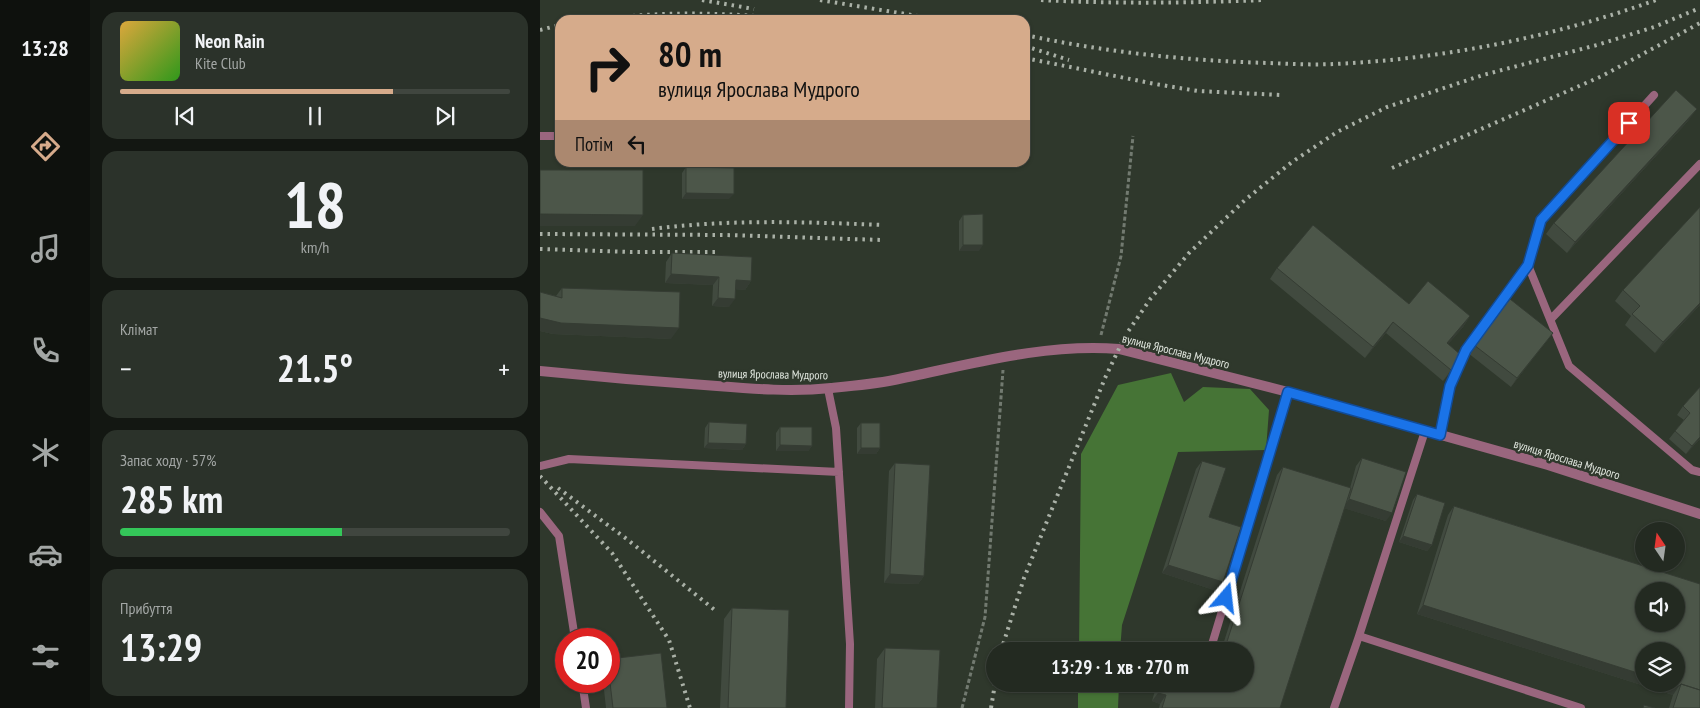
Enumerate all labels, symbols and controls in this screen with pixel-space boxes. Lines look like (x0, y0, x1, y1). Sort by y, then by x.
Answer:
text: Neon Rain (195, 29, 264, 53)
text: 80 m (658, 31, 722, 77)
text: 13:28 (21, 34, 69, 62)
icon: right (575, 35, 640, 100)
text: Kite Club (195, 53, 246, 73)
text: вулиця Ярослава Мудрого (658, 75, 860, 103)
icon: previous (171, 102, 199, 130)
icon: pause (301, 102, 329, 130)
icon: next (431, 102, 459, 130)
pin (1608, 102, 1650, 144)
icon: arrive (1615, 109, 1643, 137)
icon: directions (28, 129, 63, 164)
icon: left (623, 130, 651, 158)
text: Потім (575, 132, 613, 156)
text: 18 (284, 162, 346, 246)
icon: music (28, 231, 63, 266)
text: km/h (301, 237, 329, 257)
text: Клімат (120, 319, 158, 339)
street label: вулиця Ярослава Мудрого (1121, 330, 1231, 372)
icon: phone (28, 333, 63, 368)
text: 21.5° (277, 343, 353, 392)
text: − (120, 350, 132, 387)
text: + (498, 350, 510, 387)
street label: вулиця Ярослава Мудрого (718, 366, 828, 382)
icon: climate (28, 435, 63, 470)
street label: вулиця Ярослава Мудрого (1512, 436, 1622, 482)
text: Запас ходу · 57% (120, 450, 216, 470)
text: 285 km (120, 474, 223, 523)
north arrow (1635, 522, 1685, 572)
map controls (1635, 522, 1685, 692)
icon: car (28, 537, 63, 572)
position arrow (1199, 571, 1251, 623)
button: sound (1635, 582, 1685, 632)
text: Прибуття (120, 598, 172, 618)
text: 13:29 (120, 622, 202, 671)
speed limit sign: 20 (555, 628, 620, 693)
icon: filters (28, 639, 63, 674)
button: layers (1635, 642, 1685, 692)
text: 13:29 · 1 хв · 270 m (1051, 655, 1189, 679)

